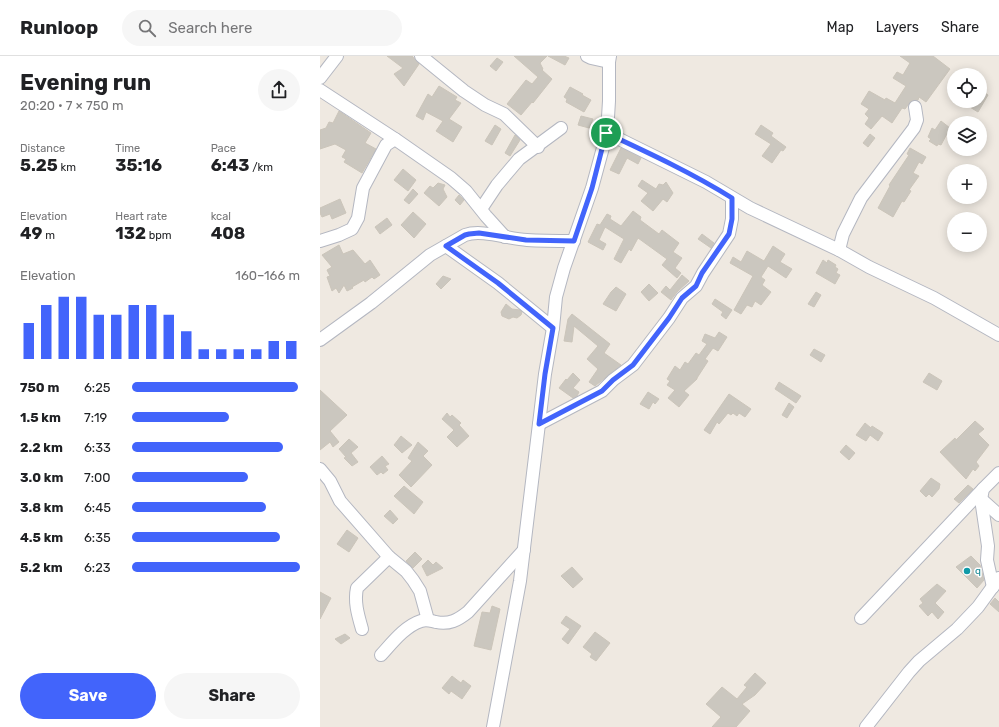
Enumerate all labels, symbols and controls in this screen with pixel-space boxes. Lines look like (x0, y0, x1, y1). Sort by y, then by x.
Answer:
search box (122, 10, 402, 46)
text: Runloop (20, 16, 98, 39)
icon: search (136, 17, 158, 39)
text: Search here (168, 19, 252, 37)
text: Map (827, 19, 854, 36)
text: Layers (876, 19, 919, 36)
text: Share (941, 19, 979, 36)
map controls (947, 68, 987, 252)
button: locate (947, 68, 987, 108)
text: Evening run (20, 69, 151, 96)
button: share (258, 69, 300, 111)
text: 20:20 · 7 × 750 m (20, 98, 123, 113)
pin (589, 116, 623, 150)
button: layers (947, 116, 987, 156)
icon: arrive (595, 122, 617, 144)
text: Distance (20, 142, 65, 155)
text: Time (115, 142, 140, 155)
text: Pace (211, 142, 236, 155)
text: 5.25 (20, 155, 58, 175)
text: 35:16 (115, 155, 162, 175)
text: 6:43 (211, 155, 250, 175)
text: km (58, 161, 76, 174)
text: /km (250, 161, 273, 174)
button: + (947, 164, 987, 204)
text: Elevation (20, 210, 67, 223)
text: Heart rate (115, 210, 167, 223)
text: kcal (211, 210, 231, 223)
button: − (947, 212, 987, 252)
text: 49 (20, 223, 42, 243)
text: 132 (115, 223, 146, 243)
text: 408 (211, 223, 245, 243)
text: m (42, 229, 55, 242)
text: bpm (146, 229, 172, 242)
text: Elevation (20, 268, 76, 283)
text: 160–166 m (235, 268, 300, 283)
text: 750 m (20, 380, 59, 395)
text: 6:25 (84, 380, 111, 395)
text: 1.5 km (20, 410, 61, 425)
text: 7:19 (84, 410, 107, 425)
text: 2.2 km (20, 440, 63, 455)
text: 6:33 (84, 440, 111, 455)
text: 3.0 km (20, 470, 63, 485)
text: 7:00 (84, 470, 111, 485)
text: 3.8 km (20, 500, 63, 515)
text: 6:45 (84, 500, 111, 515)
text: 4.5 km (20, 530, 63, 545)
text: 6:35 (84, 530, 111, 545)
text: 5.2 km (20, 560, 63, 575)
text: 6:23 (84, 560, 111, 575)
place label: q (975, 565, 981, 577)
marker: q (962, 566, 972, 576)
button: Save (20, 673, 156, 719)
button: Share (164, 673, 300, 719)

